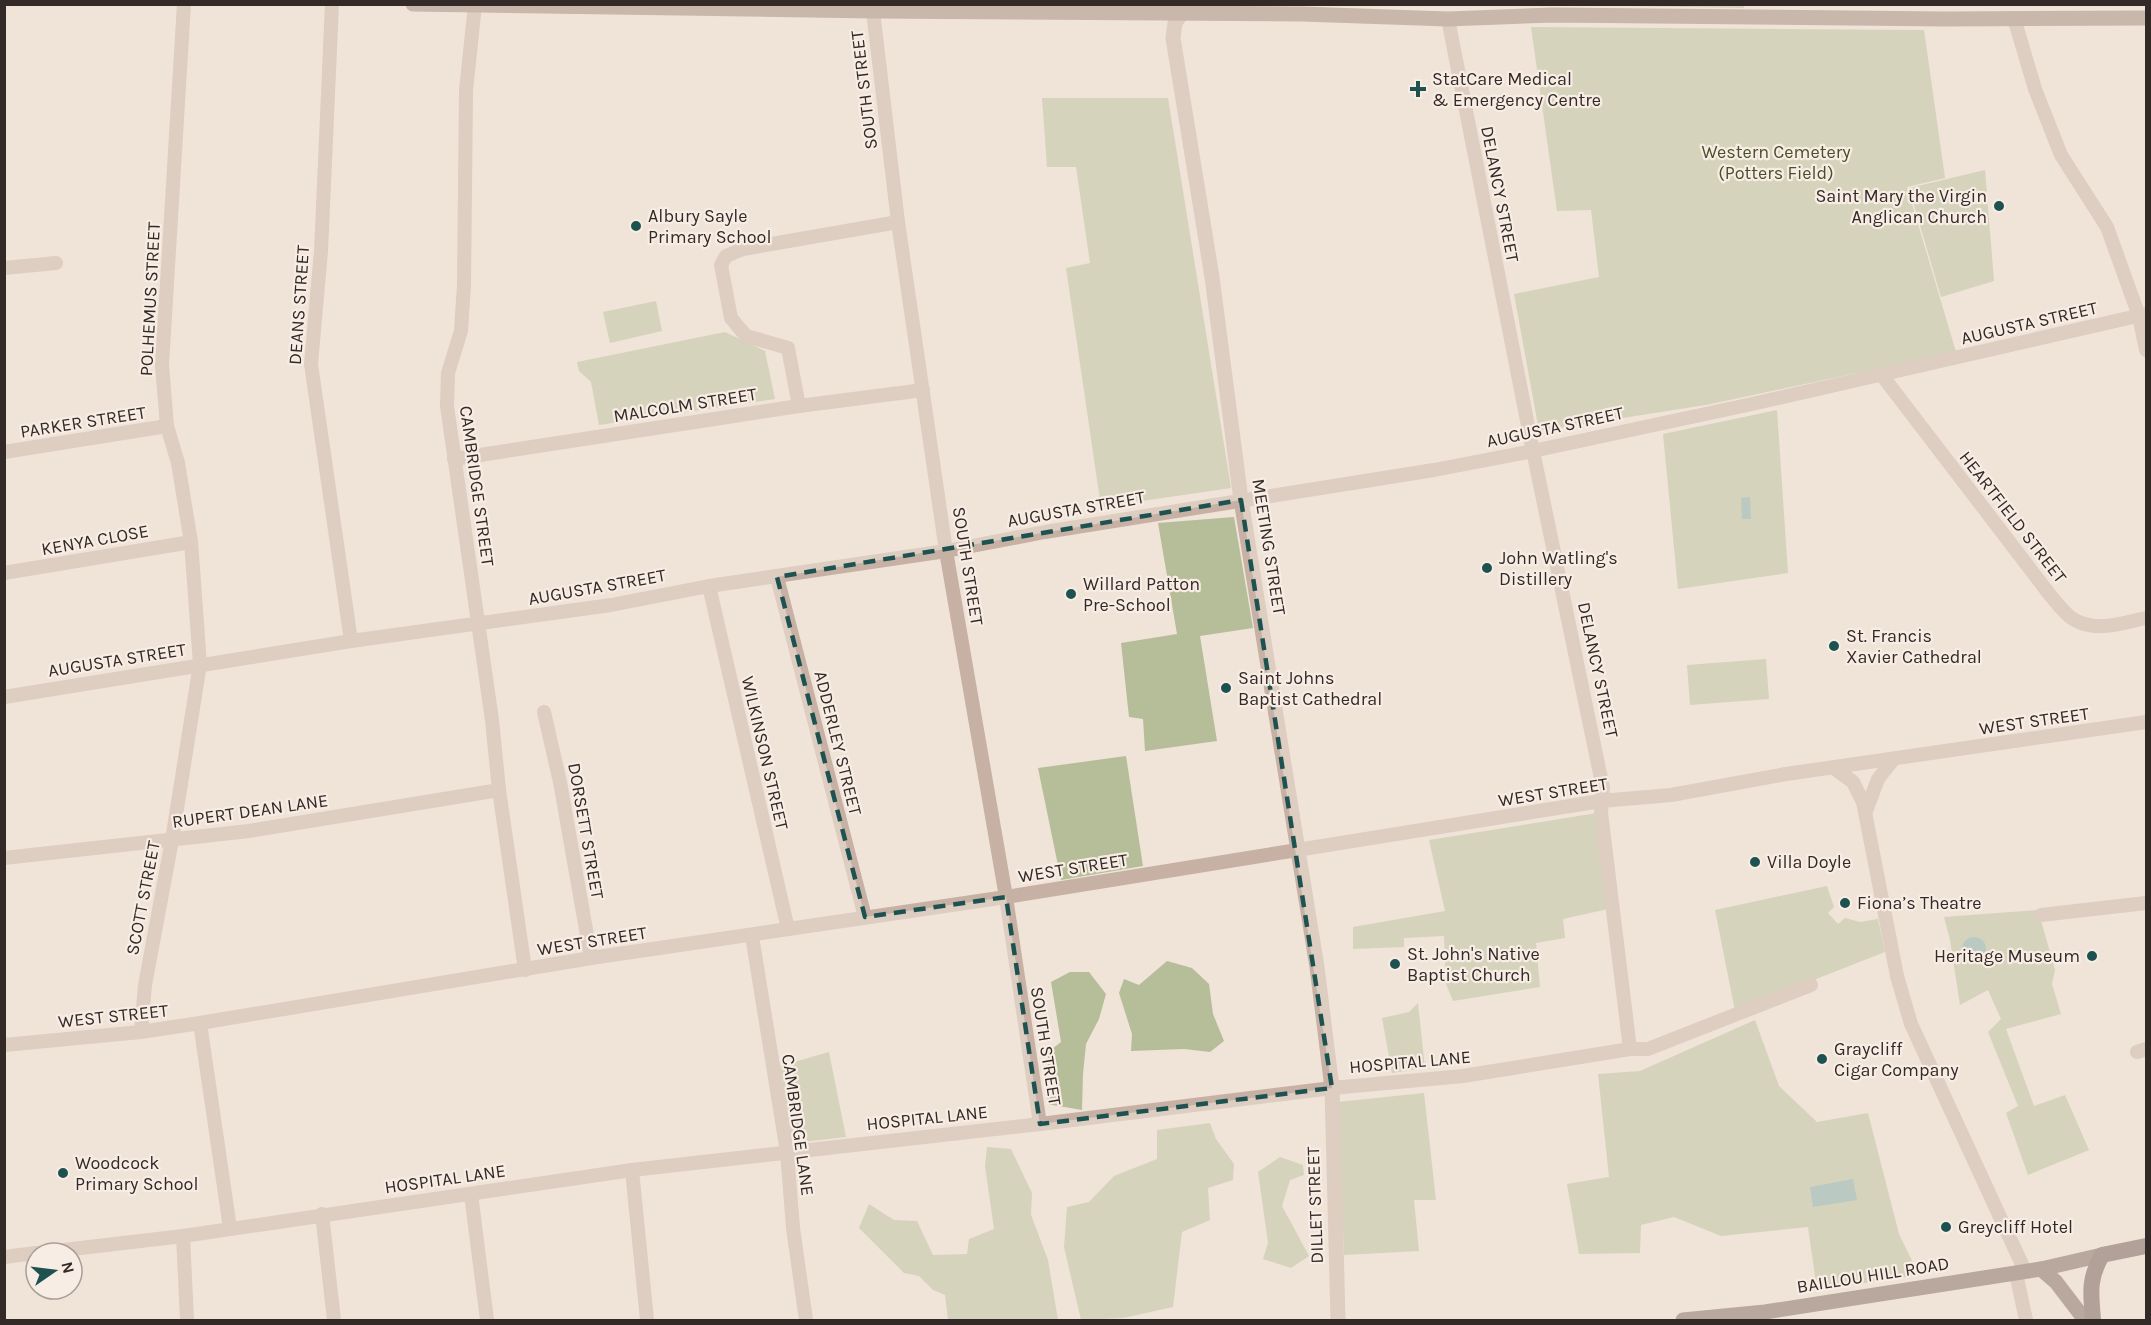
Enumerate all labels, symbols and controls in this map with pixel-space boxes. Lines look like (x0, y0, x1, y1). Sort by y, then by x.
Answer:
street label: SOUTH STREET (846, 29, 882, 151)
place label: StatCare Medical & Emergency Centre (1432, 68, 1601, 111)
marker: StatCare Medical & Emergency Centre (1409, 80, 1427, 98)
street label: DELANCY STREET (1476, 124, 1524, 264)
park label: Western Cemetery (Potters Field) (1701, 141, 1851, 184)
place label: Saint Mary the Virgin Anglican Church (1815, 185, 1987, 228)
marker: Saint Mary the Virgin Anglican Church (1992, 199, 2006, 213)
place label: Albury Sayle Primary School (648, 205, 772, 248)
marker: Albury Sayle Primary School (629, 219, 643, 233)
street label: POLHEMUS STREET (135, 221, 165, 377)
street label: DEANS STREET (284, 244, 314, 366)
street label: AUGUSTA STREET (1959, 297, 2099, 349)
street label: MALCOLM STREET (612, 383, 758, 427)
street label: PARKER STREET (18, 401, 148, 443)
street label: AUGUSTA STREET (1485, 402, 1625, 452)
street label: CAMBRIDGE STREET (455, 404, 499, 568)
street label: HEARTFIELD STREET (1955, 446, 2071, 588)
street label: MEETING STREET (1247, 477, 1291, 617)
street label: AUGUSTA STREET (1005, 486, 1147, 532)
street label: SOUTH STREET (948, 505, 988, 627)
street label: KENYA CLOSE (40, 520, 150, 560)
place label: John Watling's Distillery (1499, 547, 1618, 590)
marker: John Watling's Distillery (1480, 561, 1494, 575)
street label: AUGUSTA STREET (526, 564, 668, 610)
place label: Willard Patton Pre-School (1083, 573, 1200, 616)
marker: Willard Patton Pre-School (1064, 587, 1078, 601)
street label: DELANCY STREET (1573, 600, 1623, 740)
place label: St. Francis Xavier Cathedral (1846, 625, 1982, 668)
street label: AUGUSTA STREET (46, 638, 188, 682)
marker: St. Francis Xavier Cathedral (1827, 639, 1841, 653)
place label: Saint Johns Baptist Cathedral (1238, 667, 1382, 710)
street label: ADDERLEY STREET (809, 668, 867, 818)
street label: WILKINSON STREET (737, 674, 793, 832)
marker: Saint Johns Baptist Cathedral (1219, 681, 1233, 695)
street label: WEST STREET (1978, 702, 2090, 740)
street label: DORSETT STREET (563, 761, 609, 901)
street label: WEST STREET (1497, 772, 1609, 812)
street label: RUPERT DEAN LANE (171, 789, 329, 833)
street label: SCOTT STREET (121, 839, 165, 957)
street label: WEST STREET (1017, 848, 1129, 888)
place label: Villa Doyle (1767, 851, 1851, 873)
marker: Villa Doyle (1748, 855, 1762, 869)
place label: Fiona’s Theatre (1857, 892, 1982, 914)
marker: Fiona’s Theatre (1838, 896, 1852, 910)
street label: WEST STREET (536, 921, 648, 961)
place label: St. John's Native Baptist Church (1407, 943, 1540, 986)
place label: Heritage Museum (1934, 945, 2080, 967)
marker: Heritage Museum (2085, 949, 2099, 963)
marker: St. John's Native Baptist Church (1388, 957, 1402, 971)
street label: SOUTH STREET (1026, 985, 1066, 1107)
street label: WEST STREET (57, 999, 169, 1033)
place label: Graycliff Cigar Company (1834, 1038, 1959, 1081)
street label: HOSPITAL LANE (1348, 1046, 1472, 1078)
marker: Graycliff Cigar Company (1815, 1052, 1829, 1066)
street label: CAMBRIDGE LANE (777, 1053, 819, 1197)
street label: HOSPITAL LANE (865, 1101, 989, 1135)
street label: DILLET STREET (1302, 1146, 1328, 1264)
place label: Woodcock Primary School (75, 1152, 199, 1195)
street label: HOSPITAL LANE (383, 1160, 507, 1198)
marker: Woodcock Primary School (56, 1166, 70, 1180)
place label: Greycliff Hotel (1958, 1216, 2073, 1238)
marker: Greycliff Hotel (1939, 1220, 1953, 1234)
north arrow (24, 1241, 84, 1301)
street label: BAILLOU HILL ROAD (1795, 1252, 1951, 1298)
text: N (57, 1260, 79, 1275)

